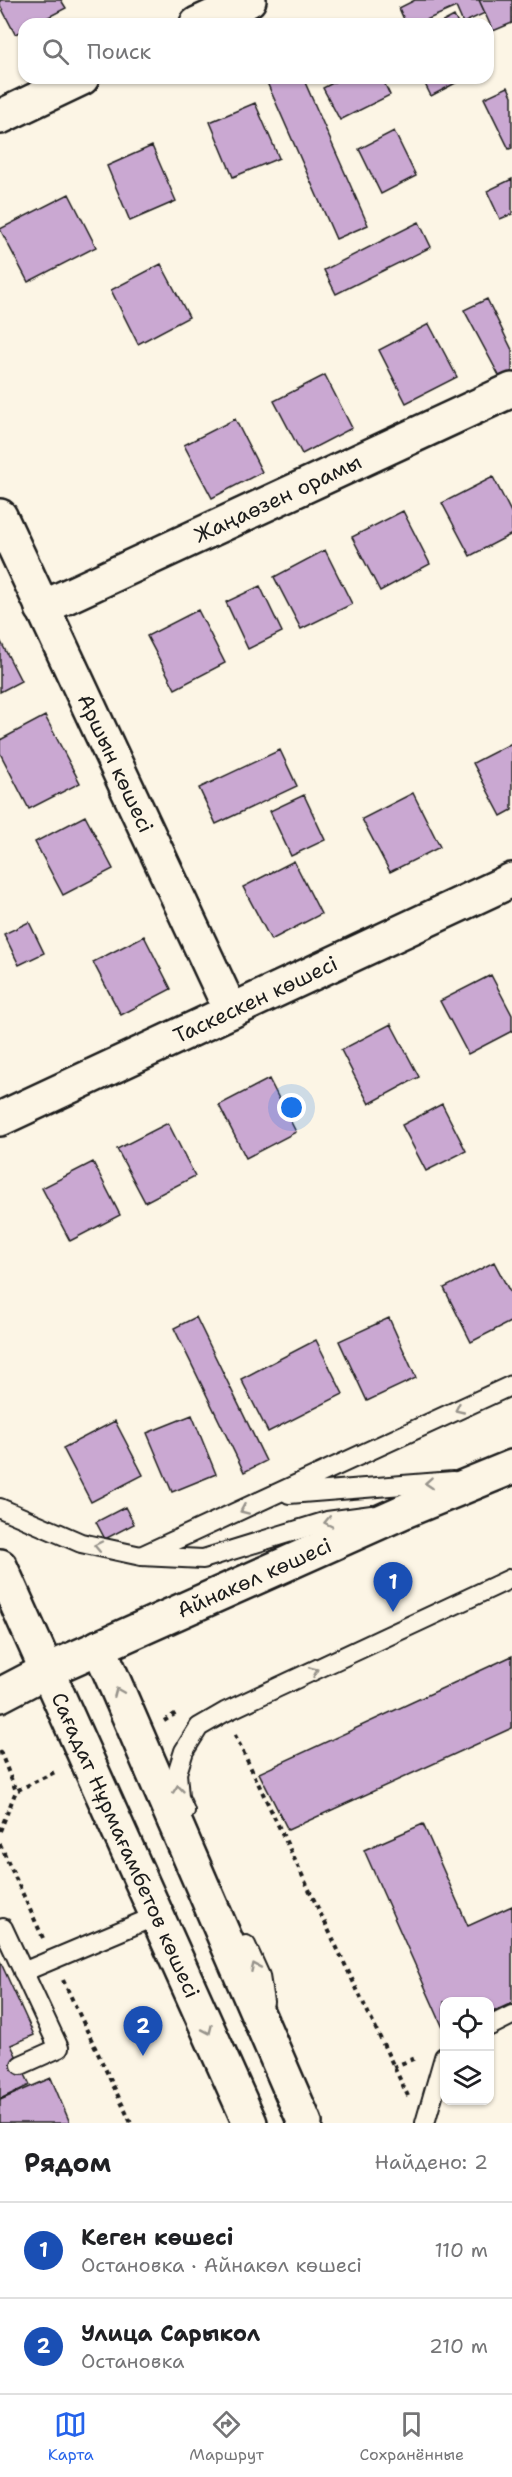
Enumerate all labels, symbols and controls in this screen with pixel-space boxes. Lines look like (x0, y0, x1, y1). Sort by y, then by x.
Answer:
search box (18, 18, 494, 84)
icon: search (39, 35, 72, 68)
text: Поиск (87, 37, 151, 66)
street label: Жаңаөзен орамы (190, 448, 366, 549)
street label: Аршын көшесі (71, 689, 160, 837)
street label: Таскескен көшесі (169, 949, 342, 1050)
your location (277, 1093, 306, 1122)
one-way arrow (455, 1402, 466, 1414)
one-way arrow (425, 1476, 434, 1489)
one-way arrow (240, 1502, 251, 1514)
one-way arrow (323, 1515, 333, 1528)
street label: Айнакөл көшесі (173, 1531, 336, 1625)
one-way arrow (93, 1541, 103, 1554)
pin: 1 (374, 1562, 412, 1612)
one-way arrow (307, 1666, 318, 1678)
one-way arrow (113, 1687, 125, 1698)
street label: Сағадат Нұрмағамбетов көшесі (45, 1688, 206, 2002)
one-way arrow (172, 1784, 185, 1793)
one-way arrow (251, 1962, 263, 1973)
map controls (440, 1997, 494, 2105)
button: locate (440, 1997, 494, 2051)
pin: 2 (124, 2006, 162, 2056)
one-way arrow (201, 2024, 213, 2035)
button: layers (440, 2051, 494, 2105)
text: Рядом (24, 2145, 111, 2180)
text: Найдено: 2 (375, 2149, 488, 2175)
text: Кеген көшесі (81, 2223, 233, 2252)
text: 1 (39, 2237, 48, 2263)
text: 110 m (434, 2237, 488, 2263)
text: Остановка · Айнакөл көшесі (81, 2252, 362, 2278)
text: Улица Сарыкол (81, 2319, 260, 2348)
text: 2 (37, 2333, 51, 2359)
text: 210 m (429, 2333, 488, 2359)
text: Остановка (81, 2348, 185, 2374)
tab: Карта (48, 2408, 94, 2465)
tab: Маршрут (189, 2408, 264, 2465)
tab: Сохранённые (360, 2408, 464, 2465)

